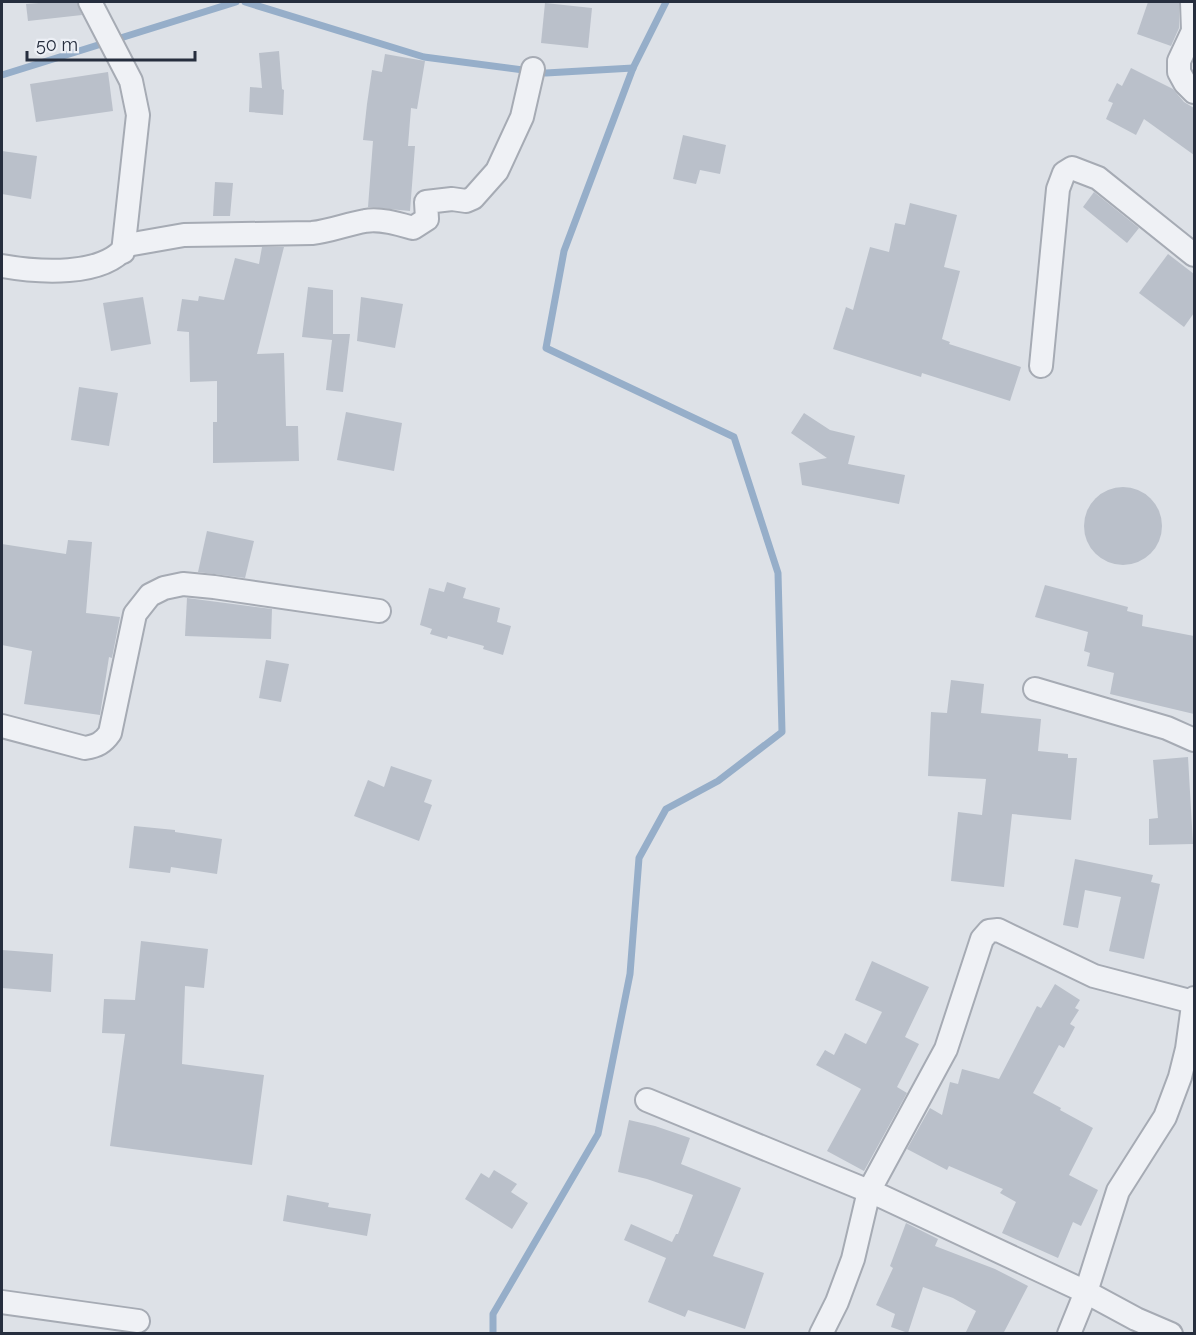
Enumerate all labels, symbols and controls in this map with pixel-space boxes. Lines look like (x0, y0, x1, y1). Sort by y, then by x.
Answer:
scale bar (27, 24, 195, 62)
text: 50 m (36, 34, 78, 55)

